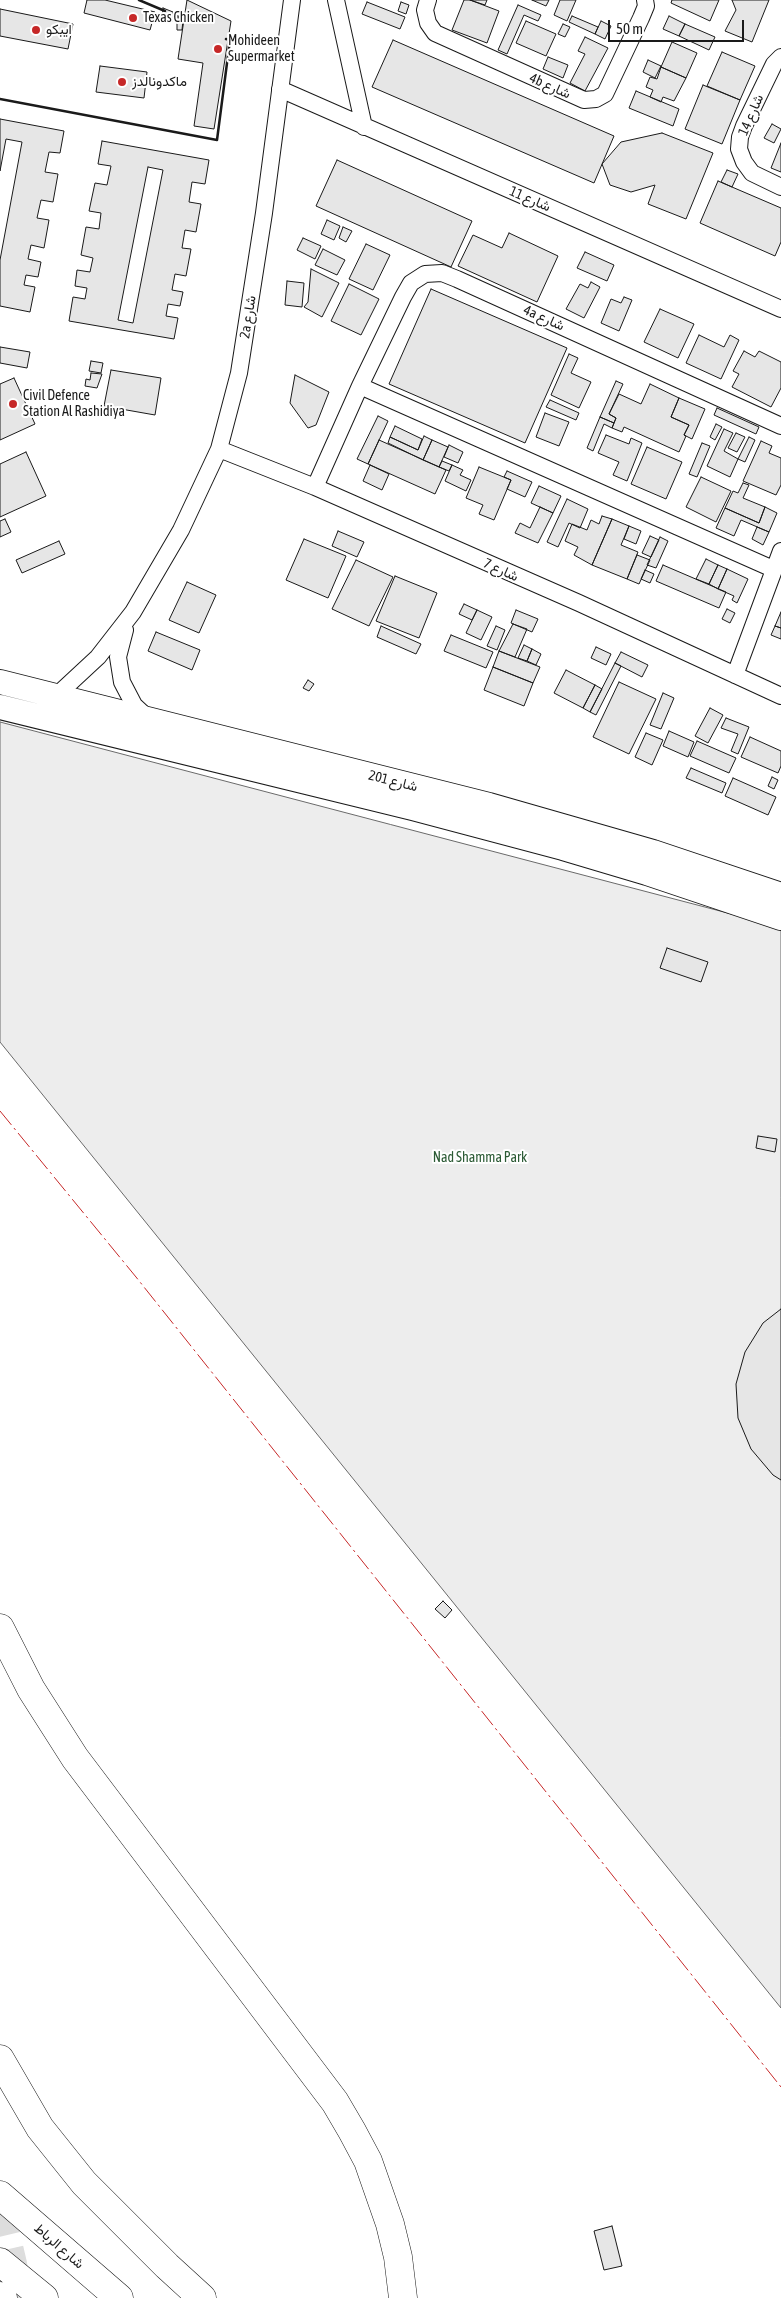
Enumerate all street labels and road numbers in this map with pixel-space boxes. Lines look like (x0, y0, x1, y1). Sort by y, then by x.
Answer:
street label: 4b شارع (527, 70, 573, 102)
street label: شارع 14 (735, 92, 767, 138)
street label: شارع 11 (507, 183, 553, 215)
street label: 2a شارع (236, 294, 260, 340)
street label: 4a شارع (521, 302, 567, 334)
street label: شارع 7 (481, 555, 521, 585)
street label: شارع 201 (367, 767, 419, 795)
street label: شارع الرباط (31, 2220, 87, 2272)

